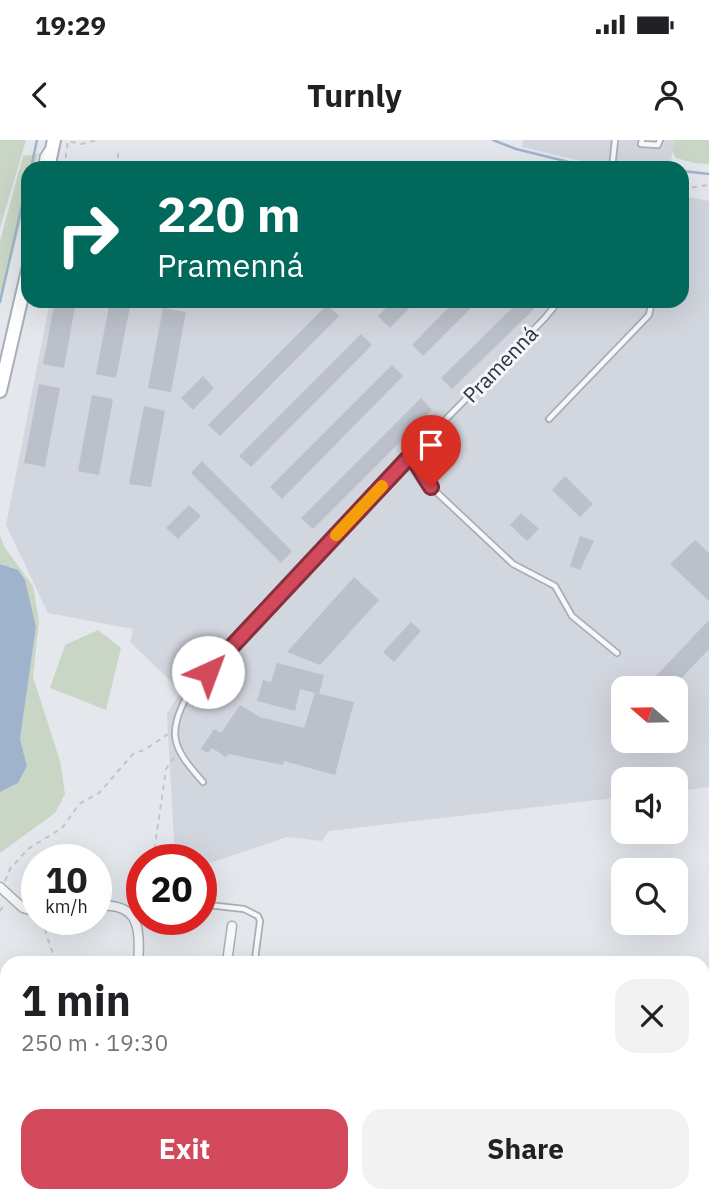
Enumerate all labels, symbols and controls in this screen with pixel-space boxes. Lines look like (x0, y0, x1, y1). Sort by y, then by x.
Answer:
text: 19:29 (35, 8, 106, 42)
text: Turnly (307, 74, 402, 116)
icon: back (21, 76, 59, 114)
icon: person (650, 76, 688, 114)
text: 220 m (157, 182, 301, 245)
icon: right (42, 189, 133, 280)
text: Pramenná (157, 244, 304, 286)
street label: Pramenná (456, 320, 544, 408)
pin (401, 415, 461, 487)
icon: arrive (412, 426, 450, 464)
position arrow (171, 635, 245, 709)
north arrow (611, 676, 688, 752)
map controls (611, 676, 688, 935)
button: sound (611, 767, 688, 844)
speed limit sign: 20 (126, 844, 217, 935)
text: 10 (45, 857, 88, 903)
button: search (611, 858, 688, 935)
text: km/h (45, 895, 88, 918)
text: 1 min (21, 973, 131, 1028)
button: close (615, 979, 689, 1053)
text: 250 m · 19:30 (21, 1027, 168, 1057)
button: Exit (21, 1109, 348, 1189)
button: Share (362, 1109, 689, 1189)

